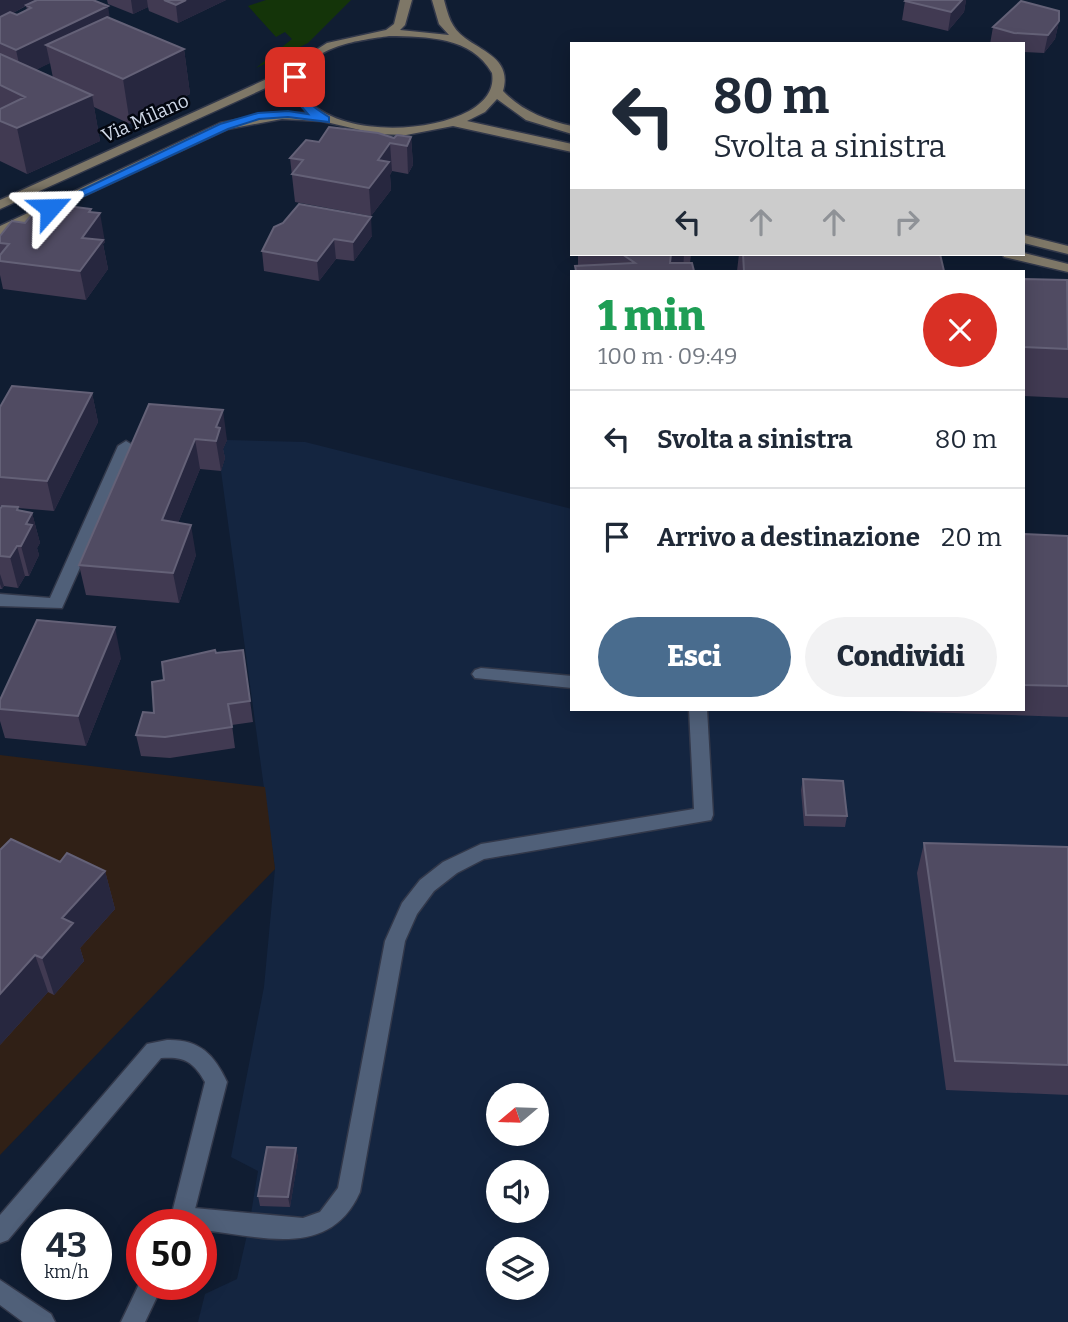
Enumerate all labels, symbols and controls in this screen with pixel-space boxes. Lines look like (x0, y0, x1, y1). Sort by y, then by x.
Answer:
pin (265, 47, 325, 107)
icon: arrive (276, 58, 314, 96)
text: 80 m (713, 67, 829, 126)
icon: left (598, 70, 689, 161)
street label: Via Milano (98, 89, 192, 147)
text: Svolta a sinistra (713, 127, 946, 165)
position arrow (13, 171, 87, 245)
icon: left (669, 203, 707, 241)
icon: ahead (742, 203, 780, 241)
icon: ahead (815, 203, 853, 241)
icon: right (888, 203, 926, 241)
text: 1 min (598, 291, 705, 341)
button: close (923, 293, 997, 367)
text: 100 m · 09:49 (598, 342, 737, 370)
icon: left (598, 420, 636, 458)
text: Svolta a sinistra (657, 424, 853, 455)
text: 80 m (935, 424, 997, 455)
icon: arrive (598, 518, 636, 556)
text: Arrivo a destinazione (657, 522, 920, 553)
text: 20 m (941, 522, 1002, 553)
button: Esci (598, 617, 791, 697)
button: Condividi (805, 617, 997, 697)
north arrow (486, 1083, 550, 1146)
map controls (486, 1083, 549, 1300)
button: sound (486, 1160, 549, 1223)
speed limit sign: 50 (126, 1209, 217, 1300)
text: 43 (46, 1224, 87, 1266)
button: layers (486, 1237, 549, 1300)
text: km/h (44, 1261, 89, 1283)

